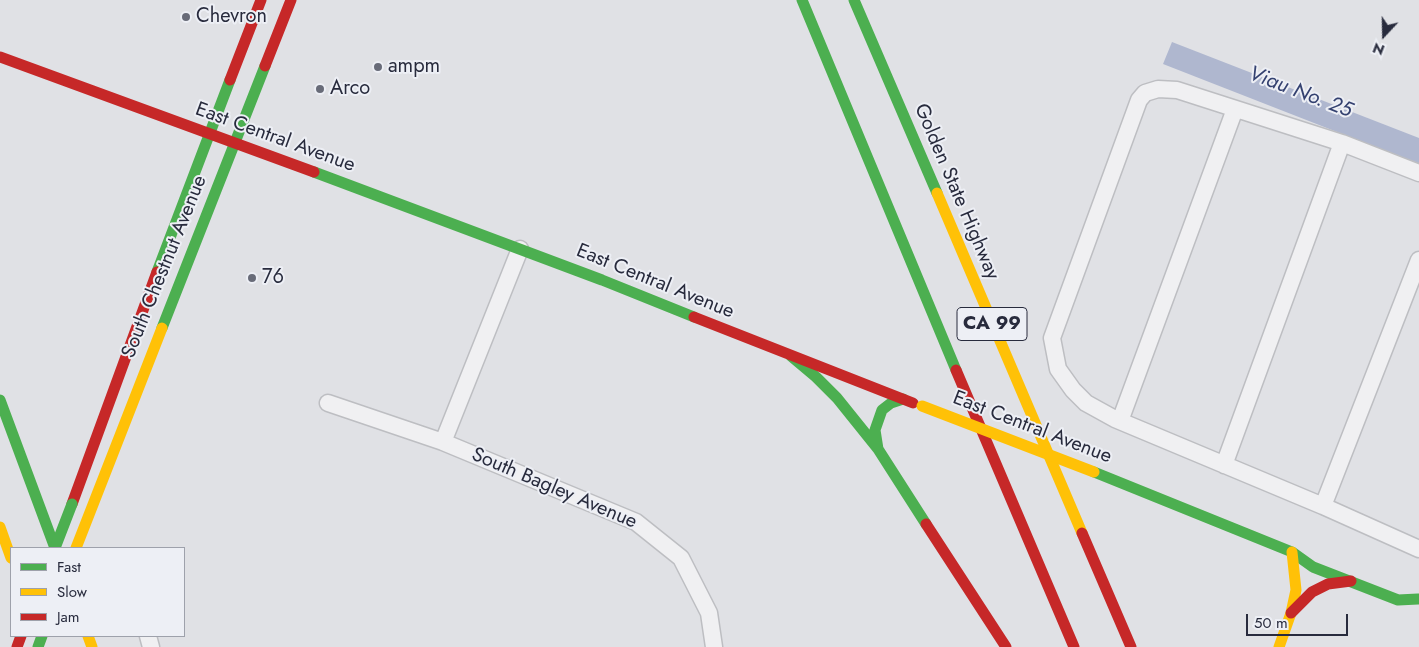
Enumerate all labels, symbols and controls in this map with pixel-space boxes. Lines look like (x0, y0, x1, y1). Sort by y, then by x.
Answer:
place label: Chevron (196, 5, 267, 29)
north arrow (1359, 10, 1409, 60)
marker: Chevron (180, 11, 192, 23)
text: N (1370, 38, 1387, 60)
place label: ampm (388, 55, 440, 79)
marker: ampm (372, 61, 384, 73)
water label: Viau No. 25 (1245, 62, 1355, 124)
place label: Arco (330, 77, 370, 101)
marker: Arco (314, 83, 326, 95)
street label: East Central Avenue (192, 98, 358, 178)
street label: Golden State Highway (908, 100, 1004, 284)
street label: South Chestnut Avenue (117, 172, 213, 362)
street label: East Central Avenue (573, 239, 737, 325)
place label: 76 (262, 266, 284, 290)
marker: 76 (246, 272, 258, 284)
road number: CA 99 (957, 308, 1027, 340)
street label: East Central Avenue (949, 387, 1115, 469)
street label: South Bagley Avenue (468, 443, 640, 535)
legend (10, 547, 185, 637)
text: Fast (57, 556, 81, 578)
text: Slow (57, 581, 87, 603)
scale bar (1249, 604, 1352, 636)
text: Jam (57, 606, 80, 628)
text: 50 m (1254, 612, 1288, 634)

